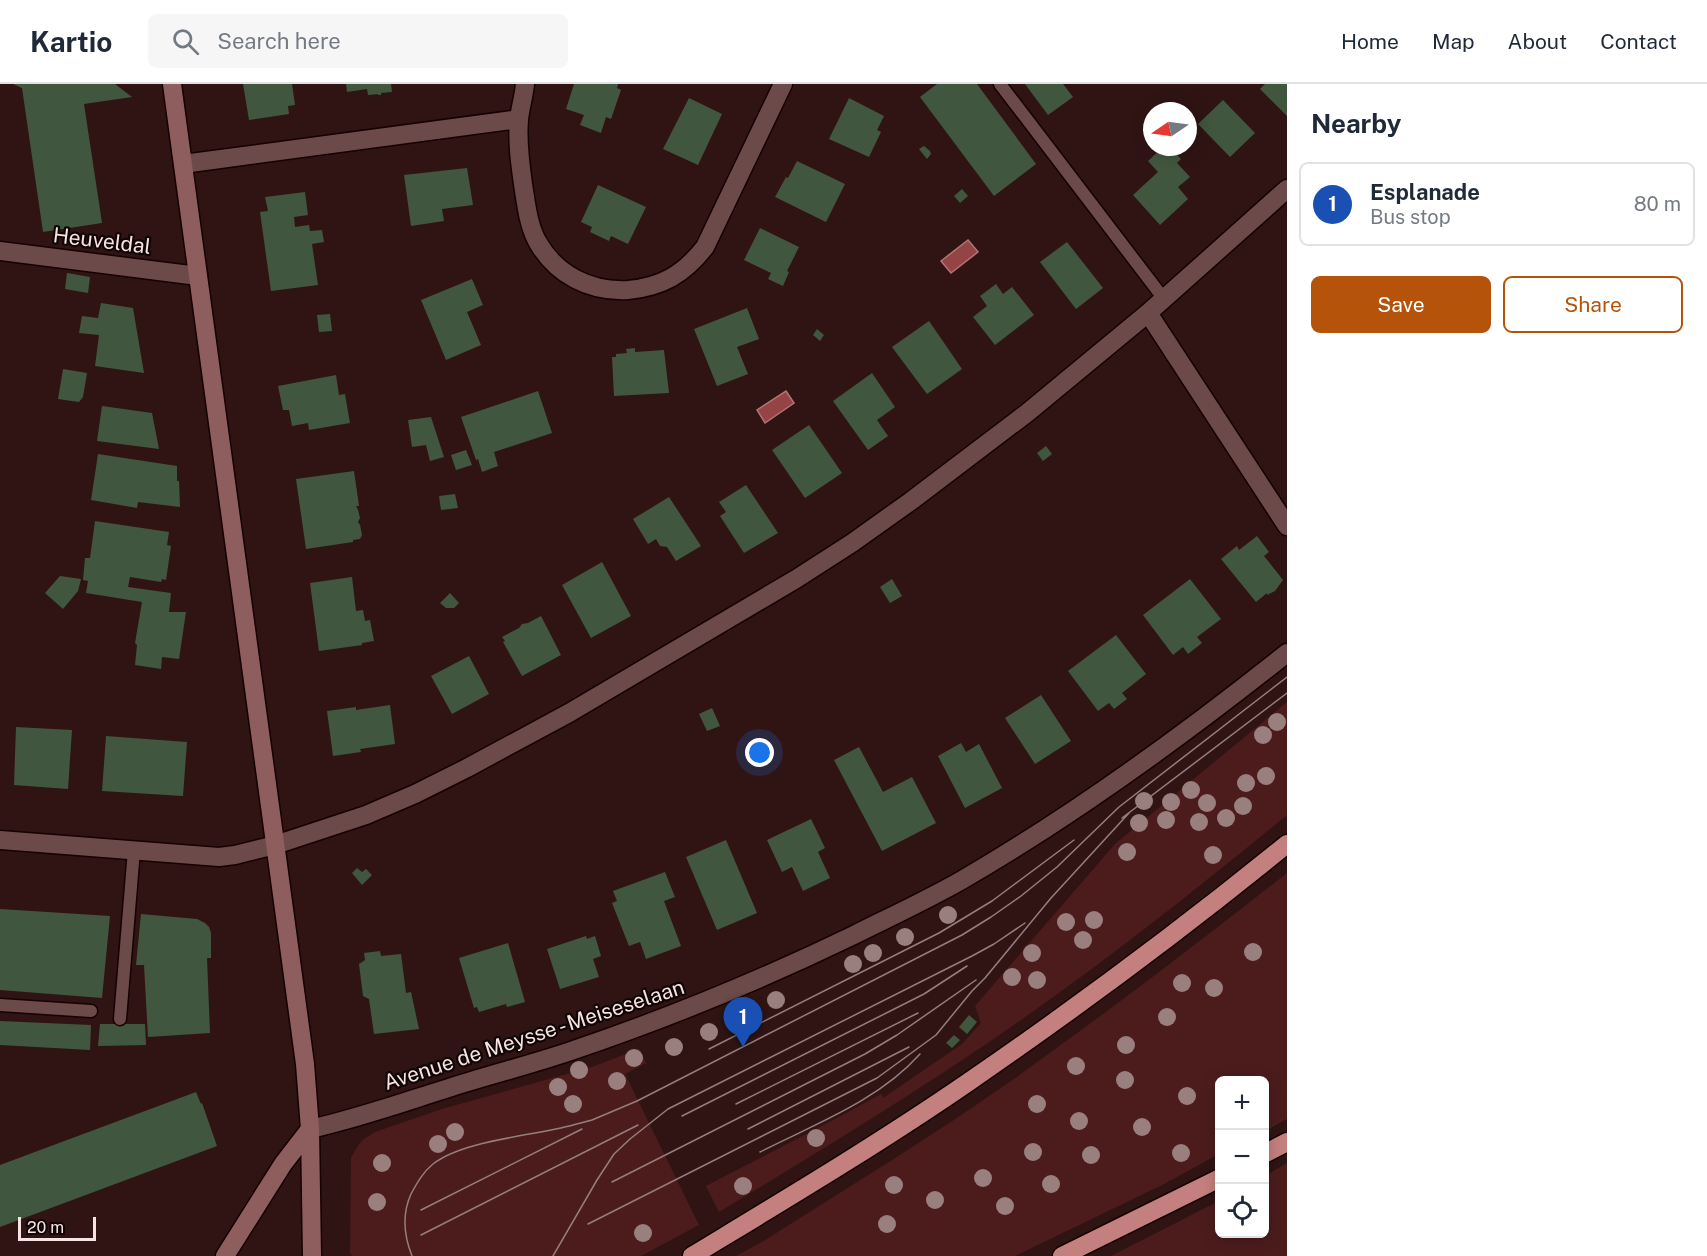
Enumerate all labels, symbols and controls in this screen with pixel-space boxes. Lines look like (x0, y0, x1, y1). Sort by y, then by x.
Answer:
search box (148, 14, 568, 68)
text: Kartio (30, 25, 112, 58)
icon: search (169, 25, 202, 58)
text: Search here (217, 28, 341, 54)
text: Home (1341, 29, 1399, 54)
text: Map (1432, 29, 1475, 54)
text: About (1508, 29, 1567, 54)
text: Contact (1600, 29, 1677, 54)
north arrow (1143, 102, 1197, 156)
text: Nearby (1311, 108, 1401, 139)
text: Esplanade (1370, 179, 1480, 205)
text: 1 (1328, 192, 1337, 216)
text: 80 m (1634, 192, 1681, 216)
text: Bus stop (1370, 205, 1451, 229)
street label: Heuveldal (52, 222, 153, 259)
button: Save (1311, 276, 1491, 333)
button: Share (1503, 276, 1683, 333)
your location (745, 738, 774, 767)
street label: Avenue de Meysse - Meiseselaan (380, 974, 687, 1095)
pin: 1 (724, 998, 762, 1047)
map controls (1215, 1076, 1269, 1238)
button: + (1215, 1076, 1269, 1130)
button: − (1215, 1130, 1269, 1184)
button: locate (1215, 1184, 1269, 1238)
scale bar (18, 1214, 96, 1242)
text: 20 m (27, 1218, 64, 1237)

